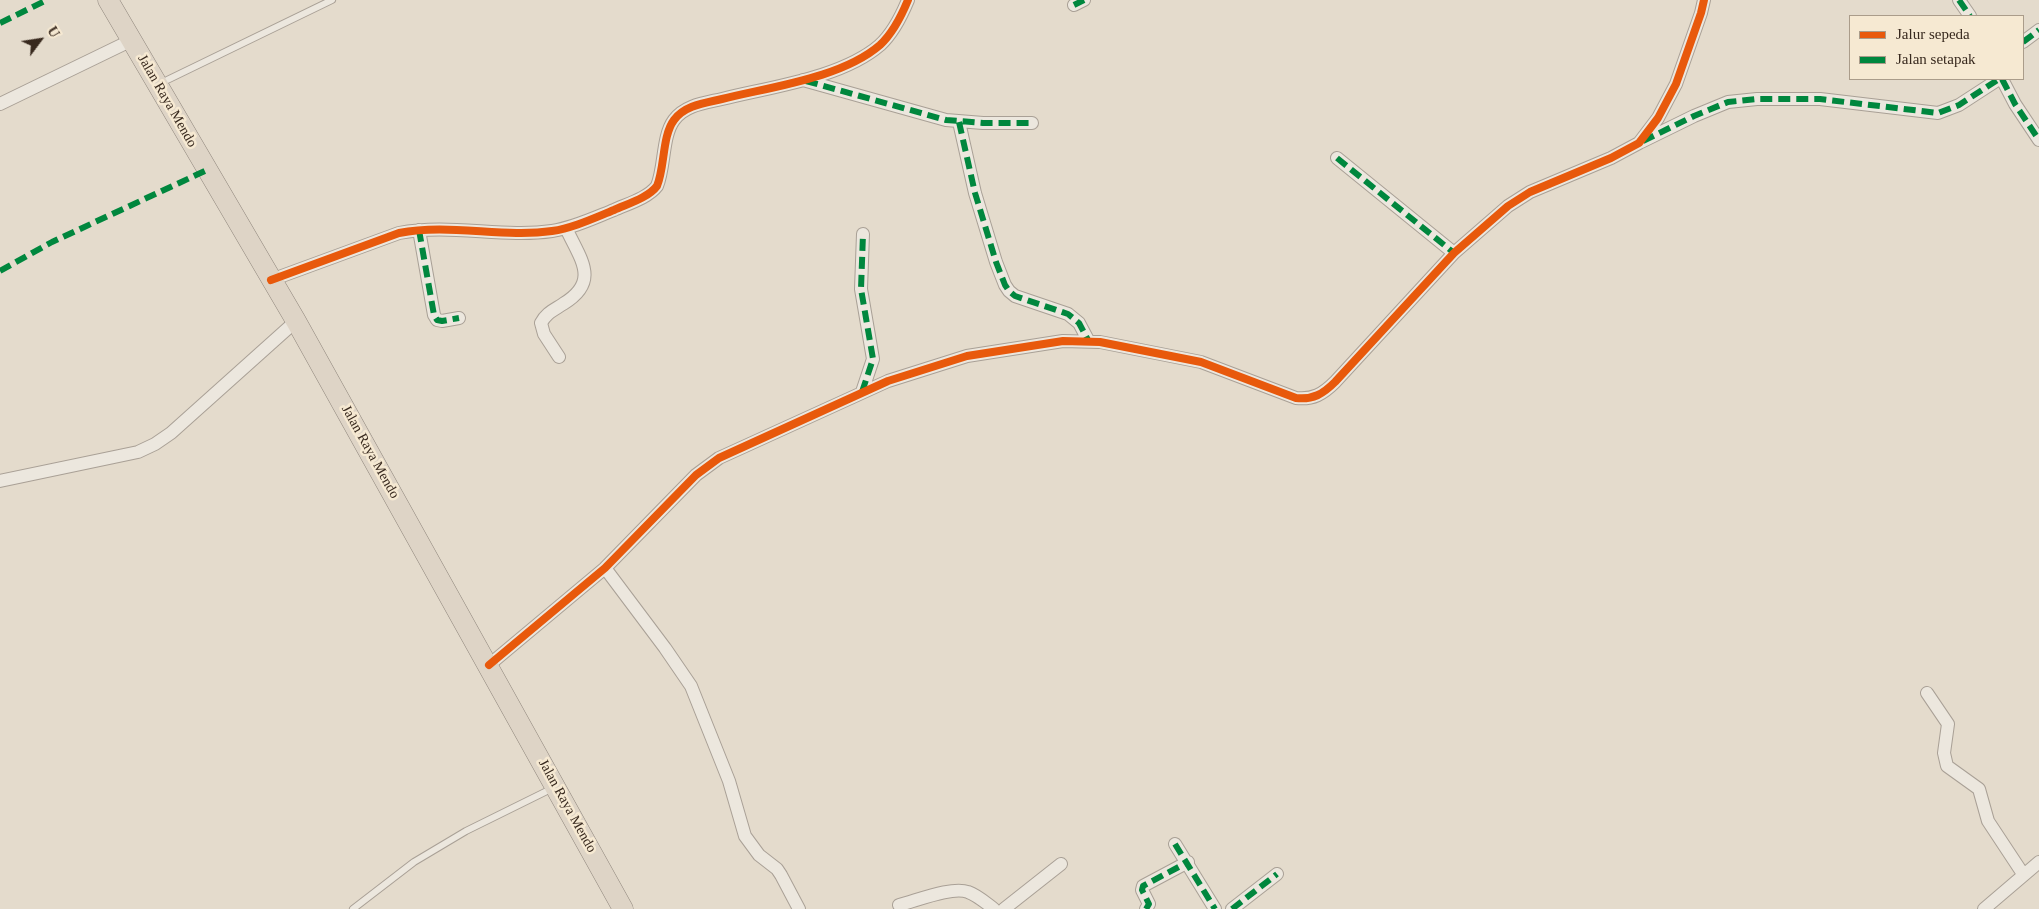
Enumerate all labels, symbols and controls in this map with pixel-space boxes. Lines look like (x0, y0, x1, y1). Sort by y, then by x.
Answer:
north arrow (15, 15, 65, 65)
legend (1849, 15, 2024, 80)
text: U (44, 24, 62, 40)
text: Jalur sepeda (1896, 26, 1970, 42)
text: Jalan setapak (1896, 51, 1976, 67)
street label: Jalan Raya Mendo (134, 52, 200, 150)
street label: Jalan Raya Mendo (337, 402, 403, 502)
street label: Jalan Raya Mendo (534, 756, 600, 856)

